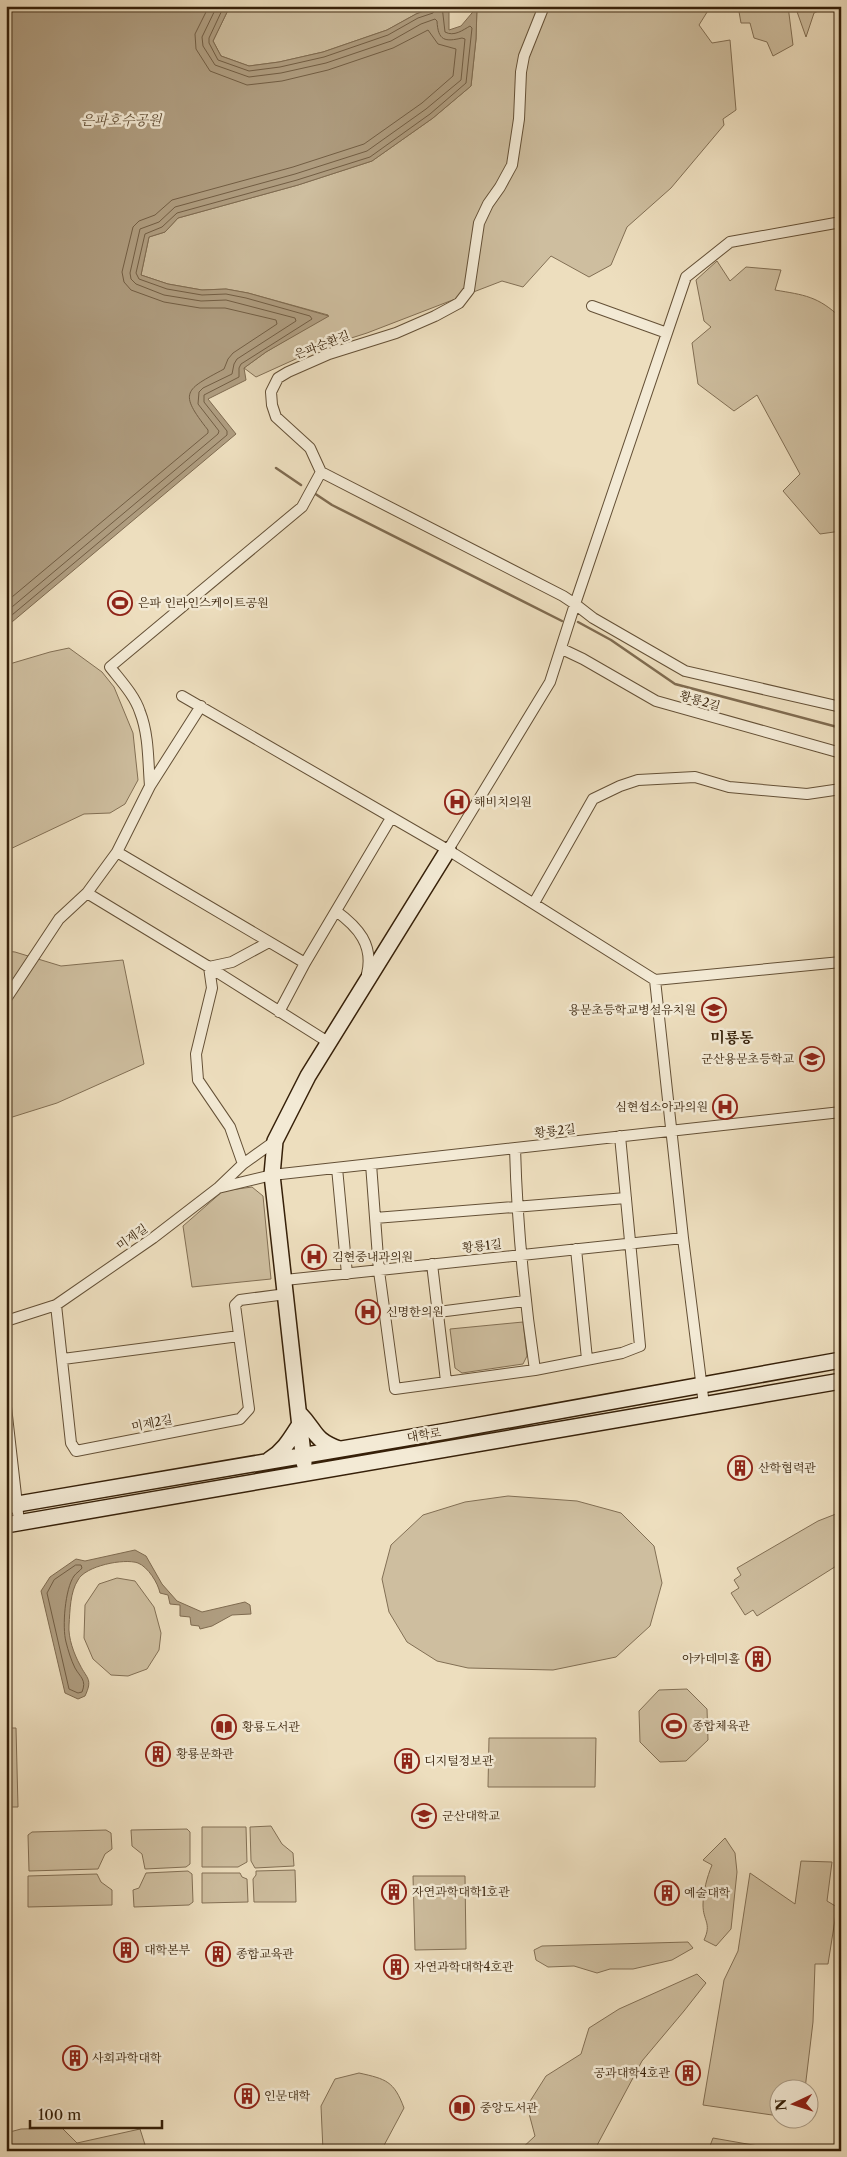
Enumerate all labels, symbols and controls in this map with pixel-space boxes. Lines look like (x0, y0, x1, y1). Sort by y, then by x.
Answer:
water label: 은파호수공원 (80, 111, 163, 129)
street label: 은파순환길 (292, 327, 352, 362)
sports icon: 은파 인라인스케이트공원 (107, 590, 133, 616)
place label: 은파 인라인스케이트공원 (138, 595, 269, 610)
street label: 황룡2길 (678, 688, 722, 713)
hospital icon: 해비치의원 (444, 789, 470, 815)
place label: 해비치의원 (474, 794, 532, 809)
school or university icon: 용문초등학교병설유치원 (701, 997, 727, 1023)
place label: 용문초등학교병설유치원 (568, 1002, 696, 1017)
district label: 미룡동 (710, 1028, 754, 1047)
school or university icon: 군산용문초등학교 (799, 1046, 825, 1072)
place label: 군산용문초등학교 (701, 1051, 794, 1066)
hospital icon: 심현섭소아과의원 (712, 1094, 738, 1120)
place label: 심현섭소아과의원 (615, 1099, 708, 1114)
street label: 황룡2길 (533, 1121, 576, 1140)
street label: 미제길 (113, 1220, 150, 1253)
street label: 황룡1길 (461, 1236, 503, 1255)
hospital icon: 김현중내과의원 (301, 1244, 327, 1270)
place label: 김현중내과의원 (332, 1249, 413, 1264)
hospital icon: 신명한의원 (355, 1299, 381, 1325)
place label: 신명한의원 (386, 1304, 444, 1319)
street label: 미제2길 (130, 1411, 174, 1434)
street label: 대학로 (406, 1424, 443, 1445)
building icon: 산학협력관 (727, 1455, 753, 1481)
place label: 산학협력관 (758, 1460, 816, 1475)
building icon: 아카데미홀 (745, 1646, 771, 1672)
place label: 아카데미홀 (682, 1651, 740, 1666)
sports icon: 종합체육관 (661, 1713, 687, 1739)
library icon: 황룡도서관 (211, 1714, 237, 1740)
place label: 종합체육관 (692, 1718, 750, 1733)
place label: 황룡도서관 (242, 1719, 300, 1734)
building icon: 황룡문화관 (145, 1741, 171, 1767)
place label: 황룡문화관 (176, 1746, 234, 1761)
building icon: 디지털정보관 (394, 1748, 420, 1774)
place label: 디지털정보관 (424, 1753, 494, 1768)
school or university icon: 군산대학교 (411, 1803, 437, 1829)
place label: 군산대학교 (442, 1808, 500, 1823)
building icon: 자연과학대학1호관 (381, 1879, 407, 1905)
building icon: 예술대학 (654, 1880, 680, 1906)
place label: 자연과학대학1호관 (412, 1884, 510, 1899)
place label: 예술대학 (684, 1885, 731, 1900)
building icon: 대학본부 (113, 1937, 139, 1963)
building icon: 종합교육관 (205, 1941, 231, 1967)
place label: 대학본부 (144, 1942, 191, 1957)
place label: 종합교육관 (236, 1946, 294, 1961)
building icon: 자연과학대학4호관 (383, 1954, 409, 1980)
place label: 자연과학대학4호관 (414, 1959, 514, 1974)
building icon: 사회과학대학 (62, 2045, 88, 2071)
place label: 사회과학대학 (92, 2050, 162, 2065)
building icon: 공과대학4호관 (675, 2060, 701, 2086)
place label: 공과대학4호관 (594, 2065, 670, 2080)
north arrow (770, 2080, 820, 2130)
building icon: 인문대학 (234, 2083, 260, 2109)
place label: 인문대학 (264, 2088, 311, 2103)
library icon: 중앙도서관 (449, 2095, 475, 2121)
scale bar (30, 2097, 162, 2129)
text: N (772, 2098, 790, 2112)
place label: 중앙도서관 (480, 2100, 538, 2115)
text: 100 m (38, 2105, 81, 2124)

